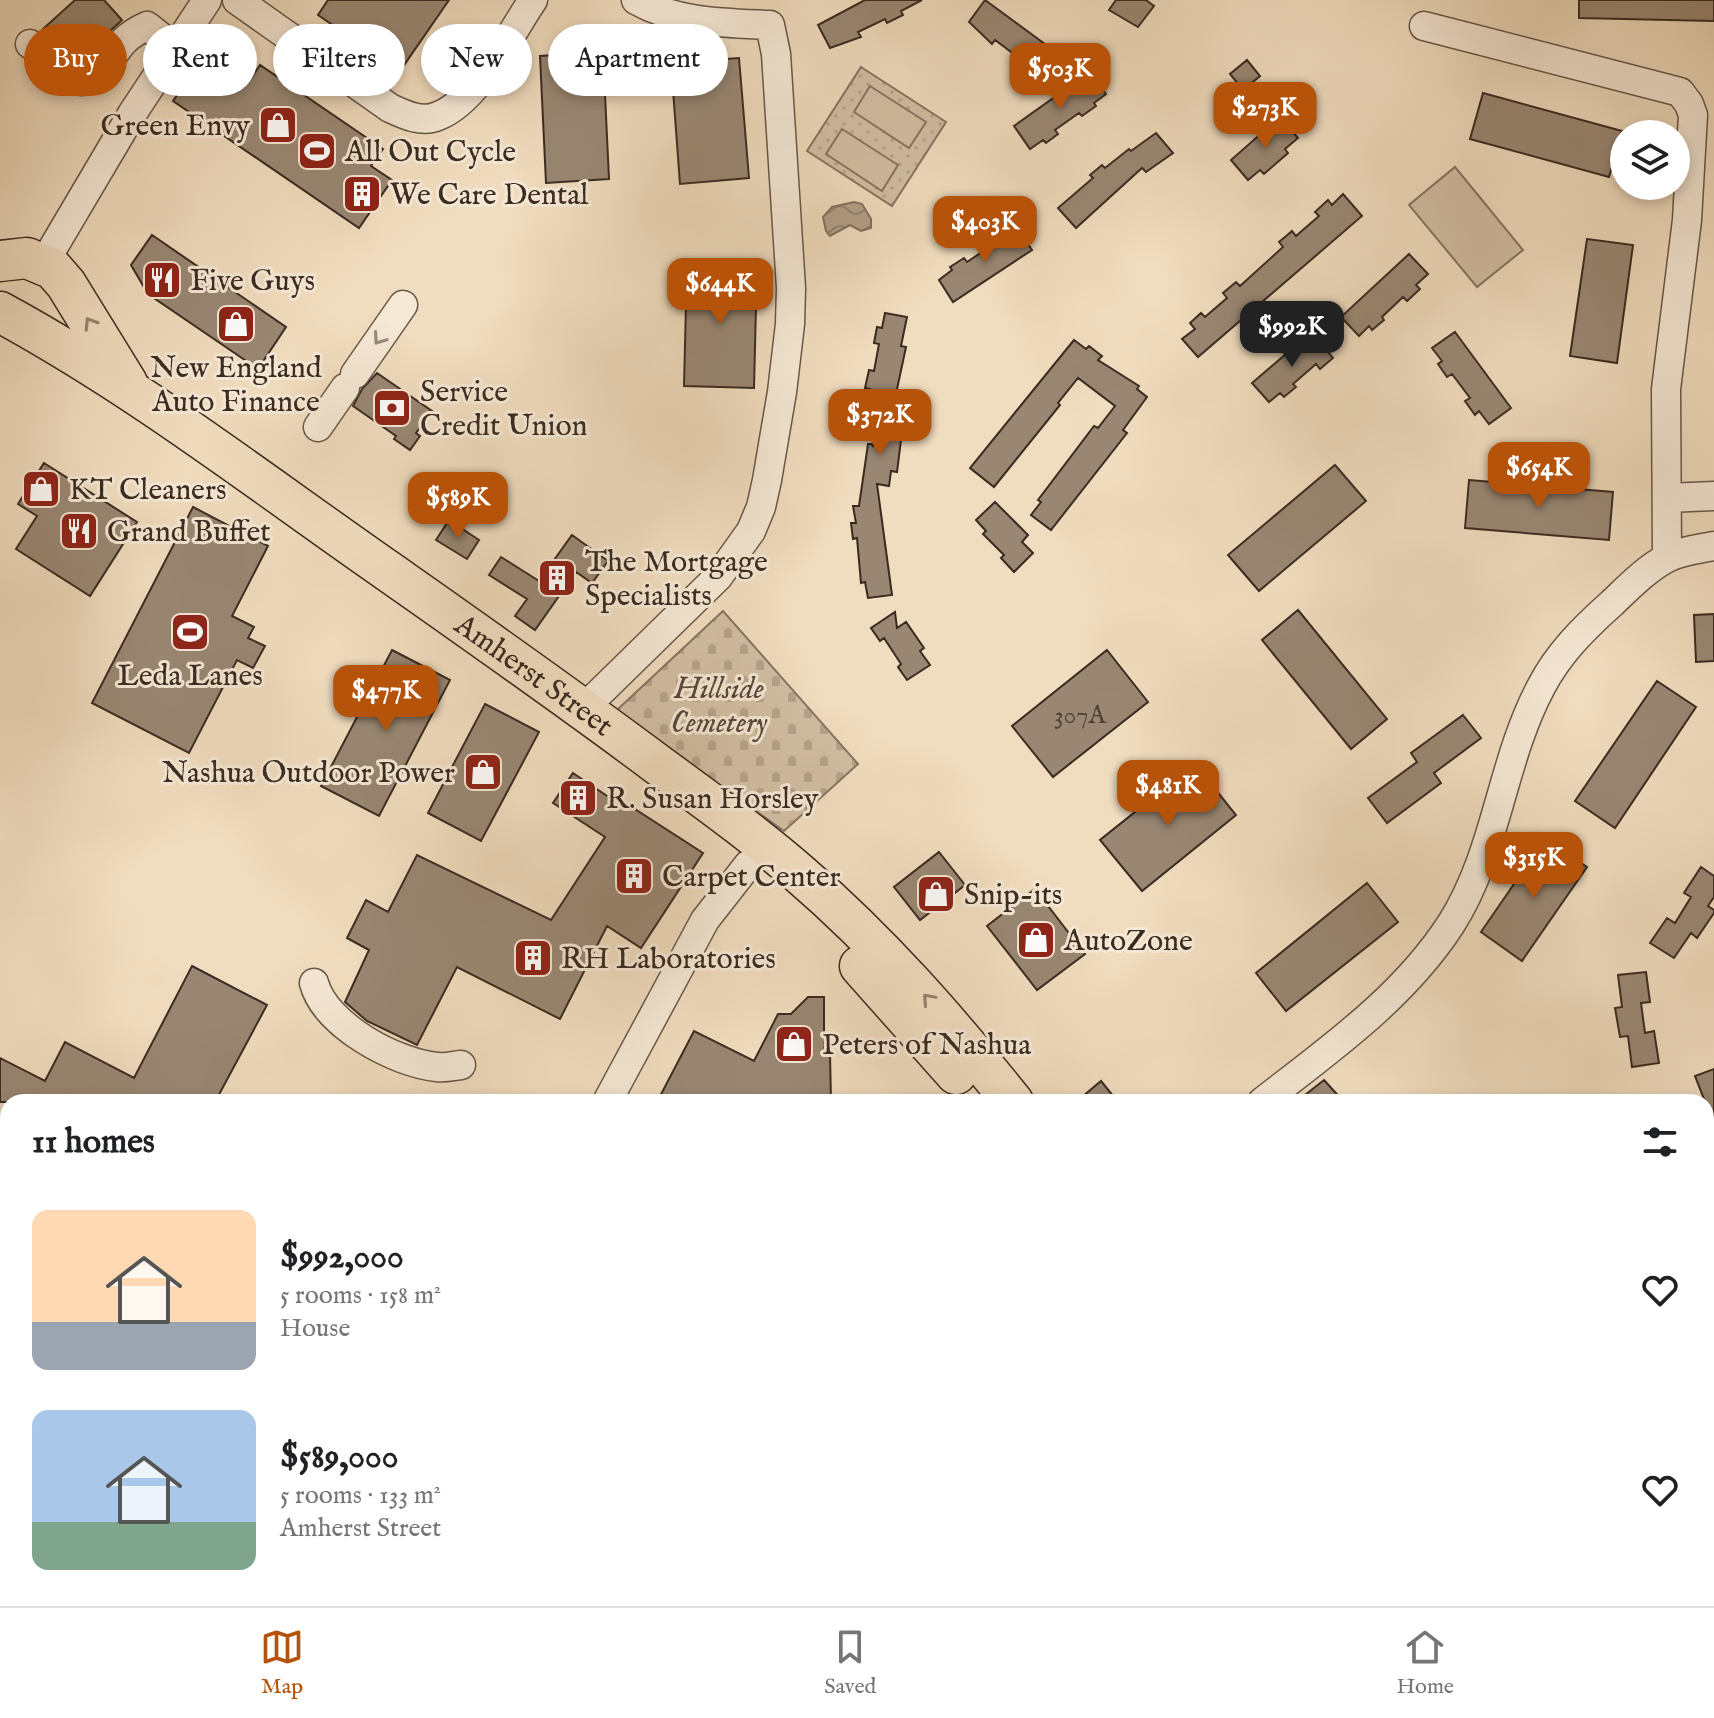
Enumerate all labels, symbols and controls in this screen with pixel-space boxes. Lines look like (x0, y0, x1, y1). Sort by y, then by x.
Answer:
chip: Buy (24, 24, 127, 96)
chip: Rent (143, 24, 257, 96)
chip: Filters (273, 24, 405, 96)
chip: New (421, 24, 532, 96)
chip: Apartment (548, 24, 728, 96)
pin: $503K (1004, 43, 1116, 111)
text: $503K (1028, 52, 1093, 85)
pin: $273K (1209, 82, 1321, 150)
text: $273K (1232, 91, 1298, 124)
shop icon: Green Envy (257, 104, 299, 146)
place label: Green Envy (101, 108, 250, 146)
map controls (1610, 120, 1690, 200)
button: layers (1610, 120, 1690, 200)
sports icon: All Out Cycle (296, 130, 338, 172)
place label: All Out Cycle (344, 134, 516, 172)
building icon: We Care Dental (341, 173, 383, 215)
place label: We Care Dental (390, 177, 589, 215)
pin: $403K (929, 196, 1041, 264)
text: $403K (951, 205, 1019, 238)
pin: $644K (664, 258, 776, 326)
restaurant icon: Five Guys (141, 259, 183, 301)
place label: Five Guys (190, 263, 315, 301)
text: $644K (685, 267, 755, 300)
pin: $992K (1236, 301, 1348, 369)
shop icon: New England Auto Finance (215, 303, 257, 345)
text: $992K (1258, 310, 1326, 343)
one-way arrow (85, 317, 100, 332)
one-way arrow (374, 331, 389, 345)
place label: New England Auto Finance (150, 350, 323, 422)
place label: Service Credit Union (420, 374, 587, 446)
bank icon: Service Credit Union (371, 387, 413, 429)
pin: $372K (824, 389, 936, 457)
text: $372K (846, 398, 914, 431)
pin: $654K (1483, 442, 1595, 510)
text: $654K (1506, 451, 1572, 484)
shop icon: KT Cleaners (20, 468, 62, 510)
place label: KT Cleaners (69, 472, 226, 510)
pin: $589K (402, 472, 514, 540)
text: $589K (426, 481, 490, 514)
restaurant icon: Grand Buffet (58, 510, 100, 552)
place label: Grand Buffet (107, 514, 271, 552)
place label: The Mortgage Specialists (585, 544, 768, 616)
building icon: The Mortgage Specialists (536, 557, 578, 599)
street label: Amherst Street (446, 606, 620, 746)
sports icon: Leda Lanes (169, 611, 211, 653)
place label: Leda Lanes (117, 658, 263, 696)
pin: $477K (330, 665, 442, 733)
park label: Hillside Cemetery (671, 671, 768, 743)
text: $477K (351, 674, 421, 707)
house number: 307A (1054, 699, 1108, 732)
shop icon: Nashua Outdoor Power (462, 751, 504, 793)
place label: Nashua Outdoor Power (162, 755, 455, 793)
pin: $481K (1112, 760, 1224, 828)
text: $481K (1135, 769, 1201, 802)
building icon: R. Susan Horsley (557, 777, 599, 819)
place label: R. Susan Horsley (606, 781, 819, 819)
pin: $315K (1478, 832, 1590, 900)
text: $315K (1503, 841, 1565, 874)
building icon: Carpet Center (613, 855, 655, 897)
place label: Carpet Center (662, 859, 841, 897)
shop icon: Snip-its (915, 873, 957, 915)
place label: Snip-its (964, 877, 1062, 915)
shop icon: AutoZone (1015, 919, 1057, 961)
place label: AutoZone (1063, 923, 1193, 961)
building icon: RH Laboratories (512, 937, 554, 979)
place label: RH Laboratories (561, 941, 776, 979)
one-way arrow (923, 994, 937, 1009)
shop icon: Peters of Nashua (773, 1023, 815, 1065)
place label: Peters of Nashua (822, 1027, 1031, 1065)
icon: filters (1638, 1120, 1682, 1164)
text: 11 homes (32, 1121, 155, 1164)
text: $992,000 (280, 1236, 404, 1279)
icon: home (96, 1242, 192, 1338)
icon: heart (1638, 1268, 1682, 1312)
text: 5 rooms · 158 m² (280, 1279, 441, 1312)
text: House (280, 1312, 350, 1345)
text: $589,000 (280, 1436, 398, 1479)
icon: home (96, 1442, 192, 1538)
icon: heart (1638, 1468, 1682, 1512)
text: 5 rooms · 133 m² (280, 1479, 441, 1512)
text: Amherst Street (280, 1512, 441, 1545)
tab: Map (260, 1625, 304, 1701)
tab: Saved (824, 1625, 876, 1701)
tab: Home (1396, 1625, 1454, 1701)

